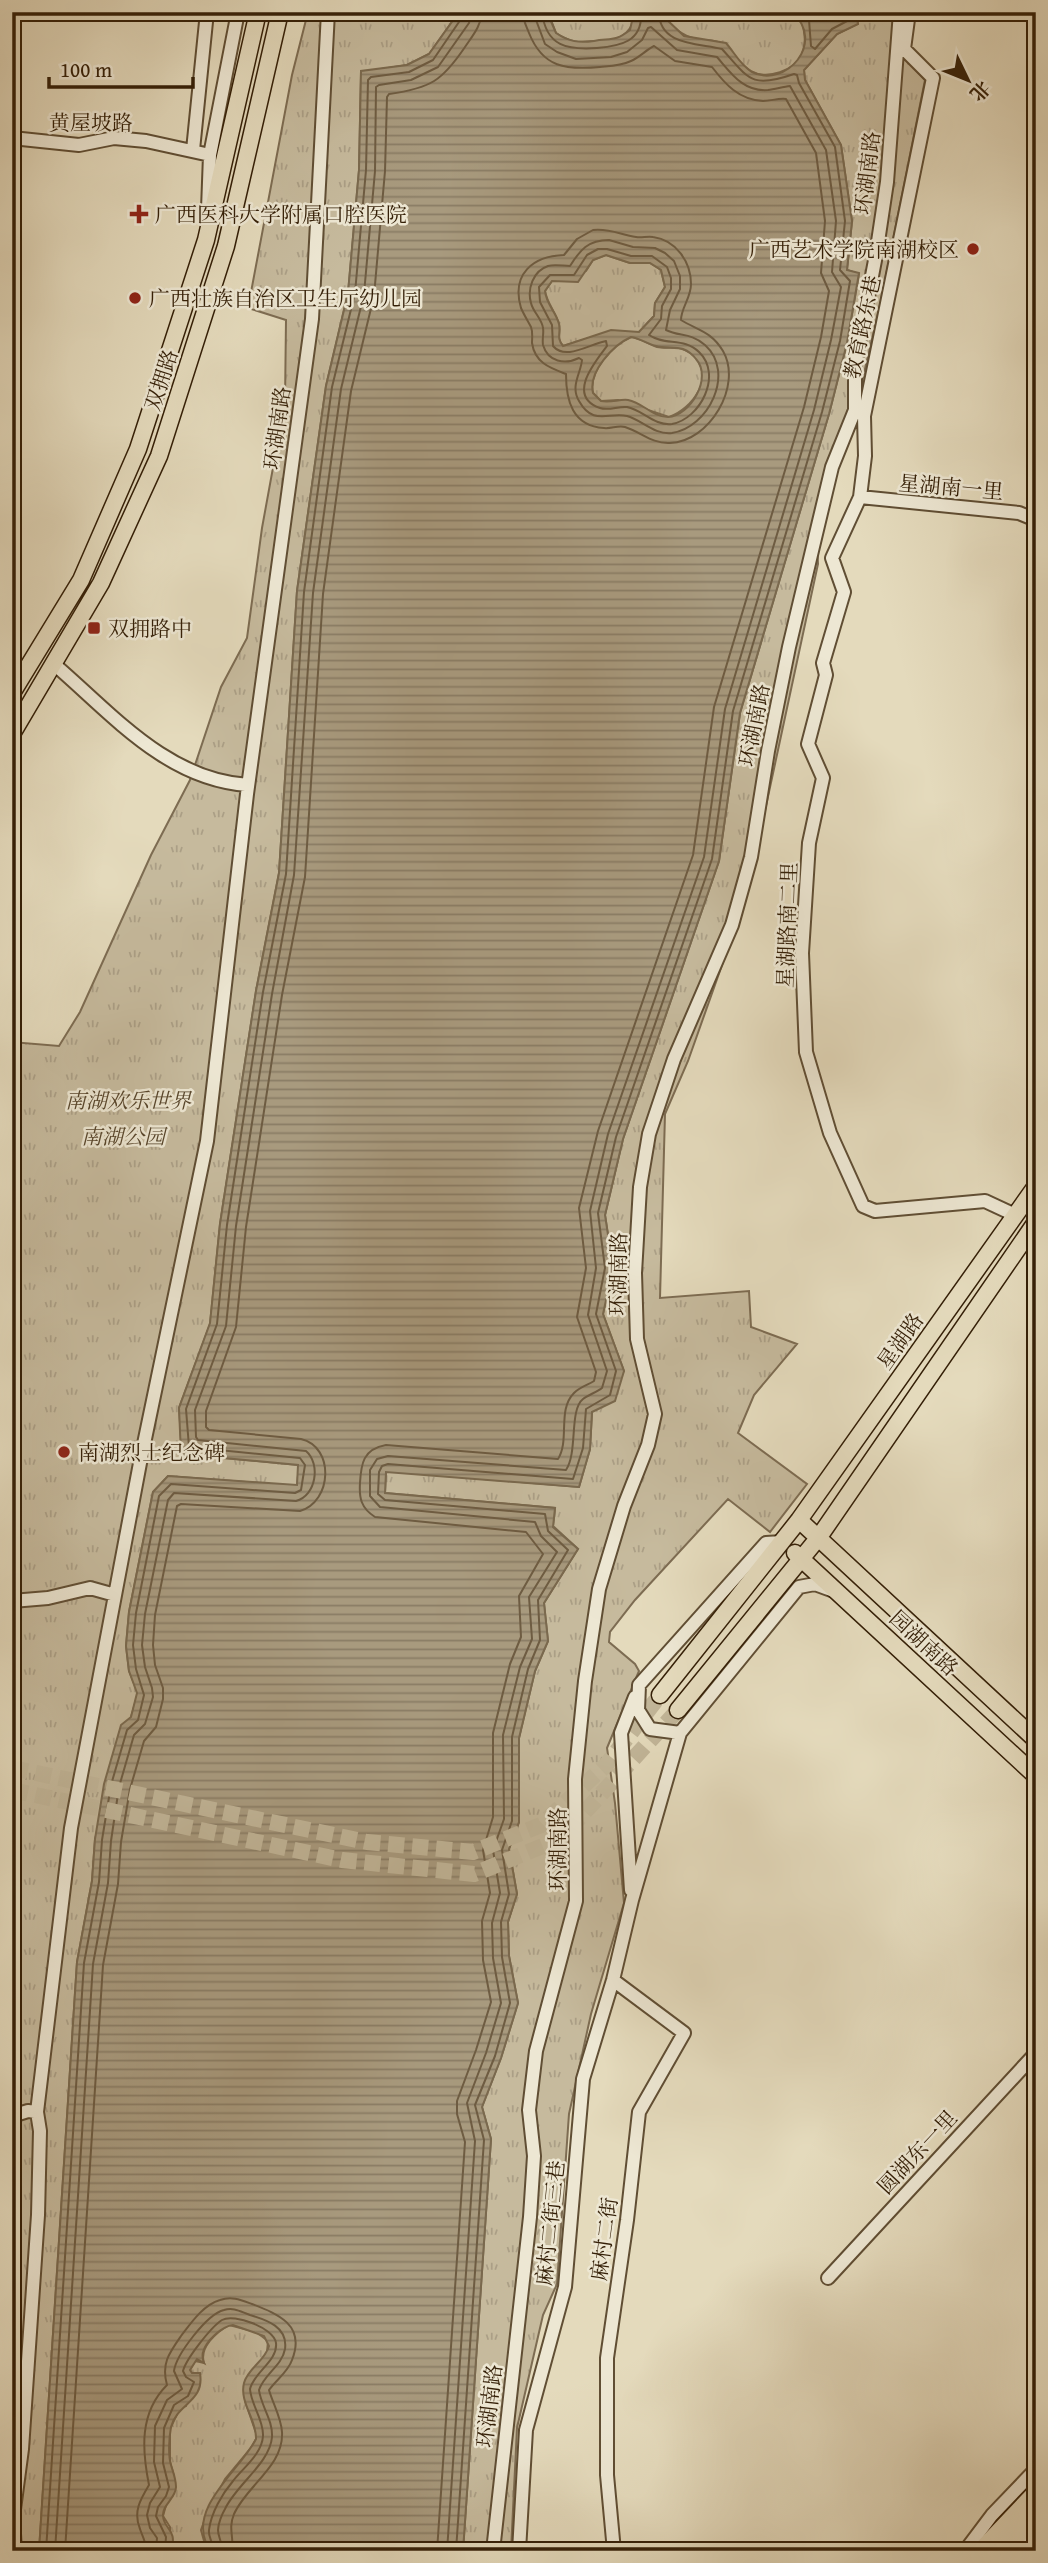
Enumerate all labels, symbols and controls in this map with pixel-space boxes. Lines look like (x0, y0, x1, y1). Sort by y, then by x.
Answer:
scale bar (49, 46, 192, 90)
north arrow (932, 46, 1002, 116)
text: 100 m (60, 54, 112, 85)
text: 北 (964, 75, 997, 108)
street label: 黄屋坡路 (49, 107, 133, 138)
street label: 环湖南路 (846, 129, 888, 217)
place label: 广西医科大学附属口腔医院 (155, 199, 407, 230)
marker: 广西医科大学附属口腔医院 (129, 204, 149, 224)
place label: 广西艺术学院南湖校区 (749, 234, 959, 265)
marker: 广西艺术学院南湖校区 (965, 241, 981, 257)
street label: 教育路东巷 (836, 272, 888, 382)
place label: 广西壮族自治区卫生厅幼儿园 (149, 283, 422, 314)
marker: 广西壮族自治区卫生厅幼儿园 (127, 290, 143, 306)
street label: 双拥路 (137, 345, 185, 415)
street label: 环湖南路 (256, 384, 298, 472)
street label: 星湖南一里 (897, 467, 1005, 507)
place label: 双拥路中 (108, 613, 192, 644)
marker: 双拥路中 (86, 620, 102, 636)
street label: 环湖南路 (731, 681, 777, 769)
street label: 星湖路南二里 (769, 861, 805, 989)
park label: 南湖欢乐世界 (65, 1085, 193, 1116)
park label: 南湖公园 (81, 1121, 168, 1152)
street label: 环湖南路 (602, 1232, 634, 1316)
street label: 星湖路 (869, 1306, 931, 1376)
place label: 南湖烈士纪念碑 (78, 1437, 225, 1468)
marker: 南湖烈士纪念碑 (56, 1444, 72, 1460)
street label: 园湖南路 (883, 1603, 965, 1683)
street label: 环湖南路 (542, 1807, 573, 1891)
street label: 圆湖东一里 (870, 2103, 964, 2201)
street label: 麻村二街三巷 (528, 2159, 572, 2287)
street label: 麻村二街 (583, 2195, 625, 2283)
street label: 环湖南路 (468, 2362, 510, 2450)

